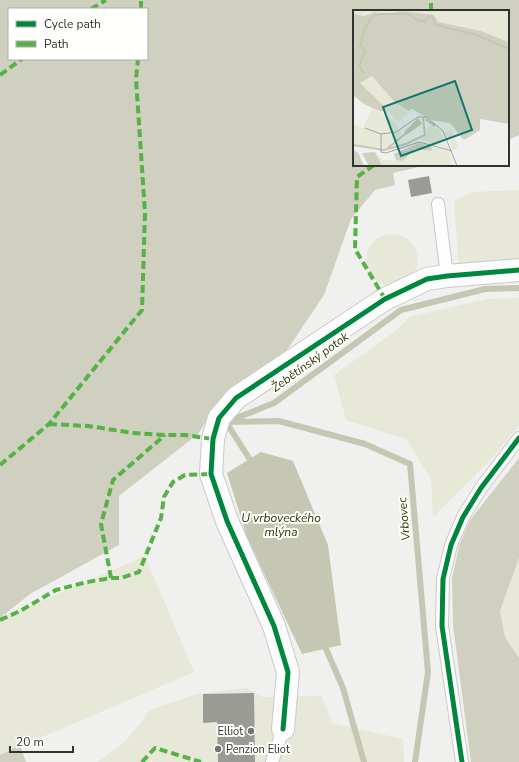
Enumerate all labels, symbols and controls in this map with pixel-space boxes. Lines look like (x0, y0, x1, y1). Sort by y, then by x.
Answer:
legend (8, 8, 148, 60)
inset map (353, 10, 509, 166)
text: Cycle path (44, 16, 101, 32)
text: Path (44, 36, 69, 52)
water label: Žebětínský potok (268, 328, 353, 395)
water label: Vrbovec (394, 496, 414, 541)
water label: U vrboveckého mlýna (241, 510, 321, 540)
place label: Elliot (218, 724, 243, 739)
marker: Elliot (246, 726, 256, 736)
scale bar (10, 728, 73, 754)
text: 20 m (16, 734, 44, 750)
place label: Penzion Eliot (226, 742, 290, 757)
marker: Penzion Eliot (213, 744, 223, 754)

